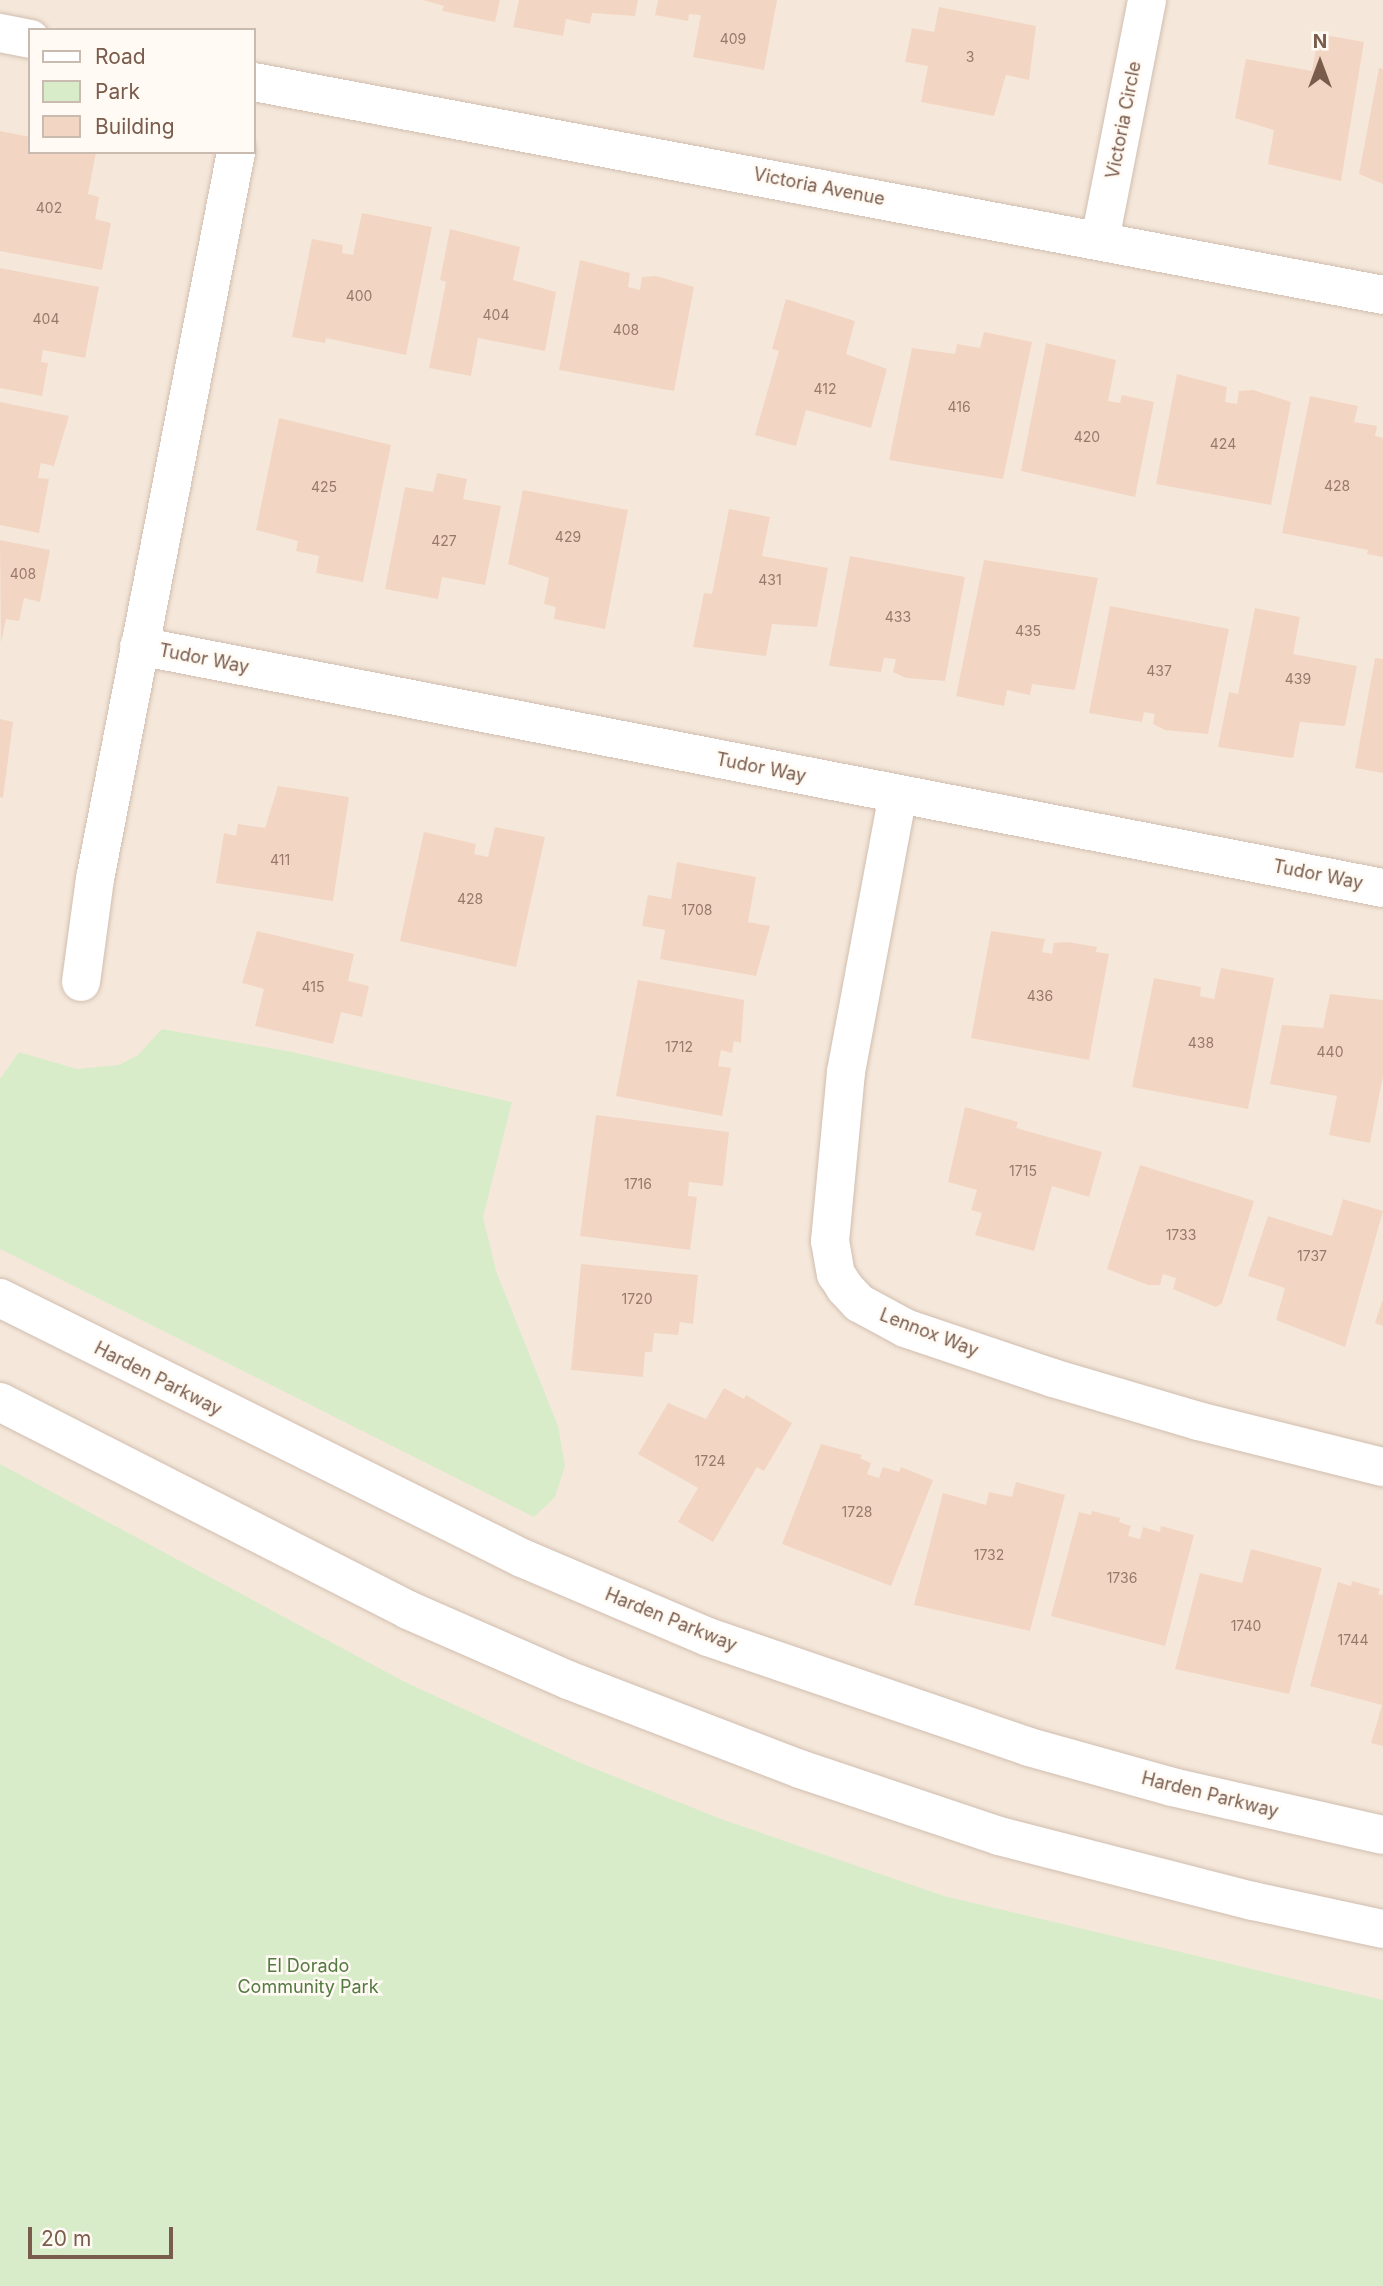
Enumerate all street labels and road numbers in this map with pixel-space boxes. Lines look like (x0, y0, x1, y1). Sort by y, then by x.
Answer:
street label: Victoria Circle (1102, 59, 1146, 181)
street label: Victoria Avenue (751, 164, 887, 210)
street label: Tudor Way (157, 640, 251, 678)
street label: Tudor Way (714, 749, 808, 787)
street label: Tudor Way (1271, 856, 1365, 894)
street label: Lennox Way (877, 1304, 981, 1362)
street label: Harden Parkway (91, 1338, 225, 1420)
street label: Harden Parkway (602, 1584, 740, 1656)
street label: Harden Parkway (1139, 1768, 1281, 1822)

